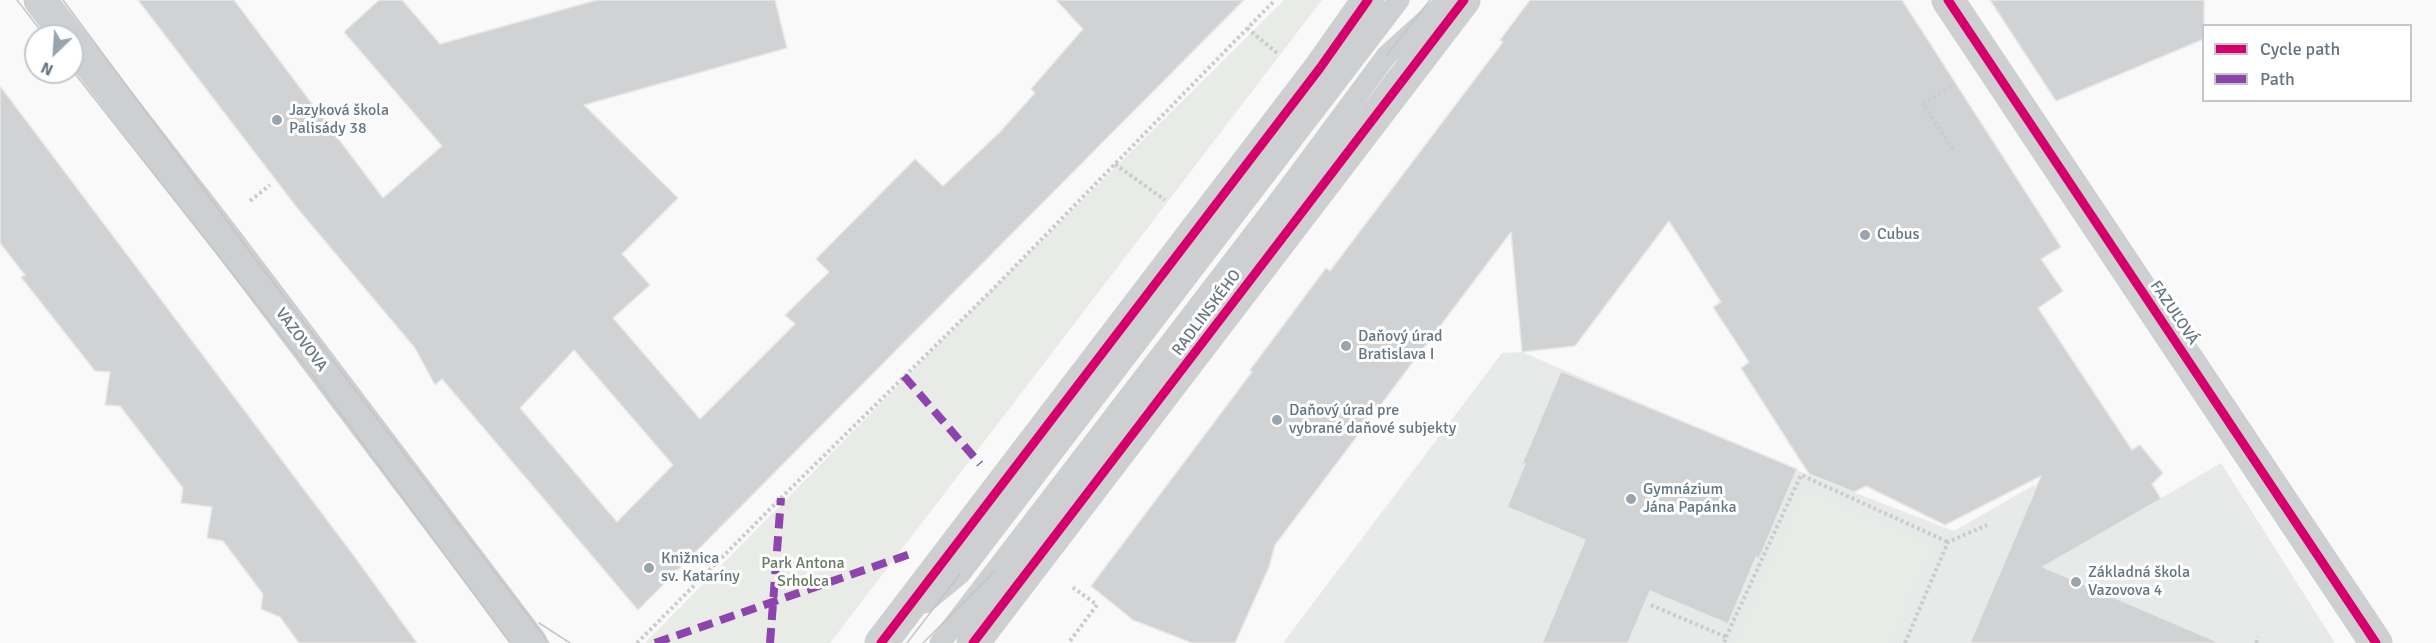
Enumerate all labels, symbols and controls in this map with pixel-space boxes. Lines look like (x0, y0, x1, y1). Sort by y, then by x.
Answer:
north arrow (24, 24, 84, 84)
legend (2202, 24, 2412, 102)
text: Cycle path (2260, 38, 2340, 60)
text: N (38, 57, 57, 80)
text: Path (2260, 68, 2295, 90)
place label: Jazyková škola Palisády 38 (289, 101, 389, 139)
marker: Jazyková škola Palisády 38 (270, 113, 284, 127)
place label: Cubus (1877, 225, 1920, 245)
marker: Cubus (1858, 228, 1872, 242)
street label: RADLINSKÉHO (1169, 266, 1245, 360)
street label: FAZUĽOVÁ (2146, 277, 2202, 349)
street label: VAZOVOVA (271, 304, 331, 376)
place label: Daňový úrad Bratislava I (1358, 327, 1443, 365)
marker: Daňový úrad Bratislava I (1339, 339, 1353, 353)
place label: Daňový úrad pre vybrané daňové subjekty (1289, 401, 1456, 439)
marker: Daňový úrad pre vybrané daňové subjekty (1270, 413, 1284, 427)
place label: Gymnázium Jána Papánka (1643, 480, 1737, 518)
marker: Gymnázium Jána Papánka (1624, 492, 1638, 506)
place label: Knižnica sv. Kataríny (661, 549, 740, 587)
park label: Park Antona Srholca (761, 554, 845, 592)
marker: Knižnica sv. Kataríny (642, 561, 656, 575)
place label: Základná škola Vazovova 4 (2088, 563, 2190, 601)
marker: Základná škola Vazovova 4 (2069, 575, 2083, 589)

